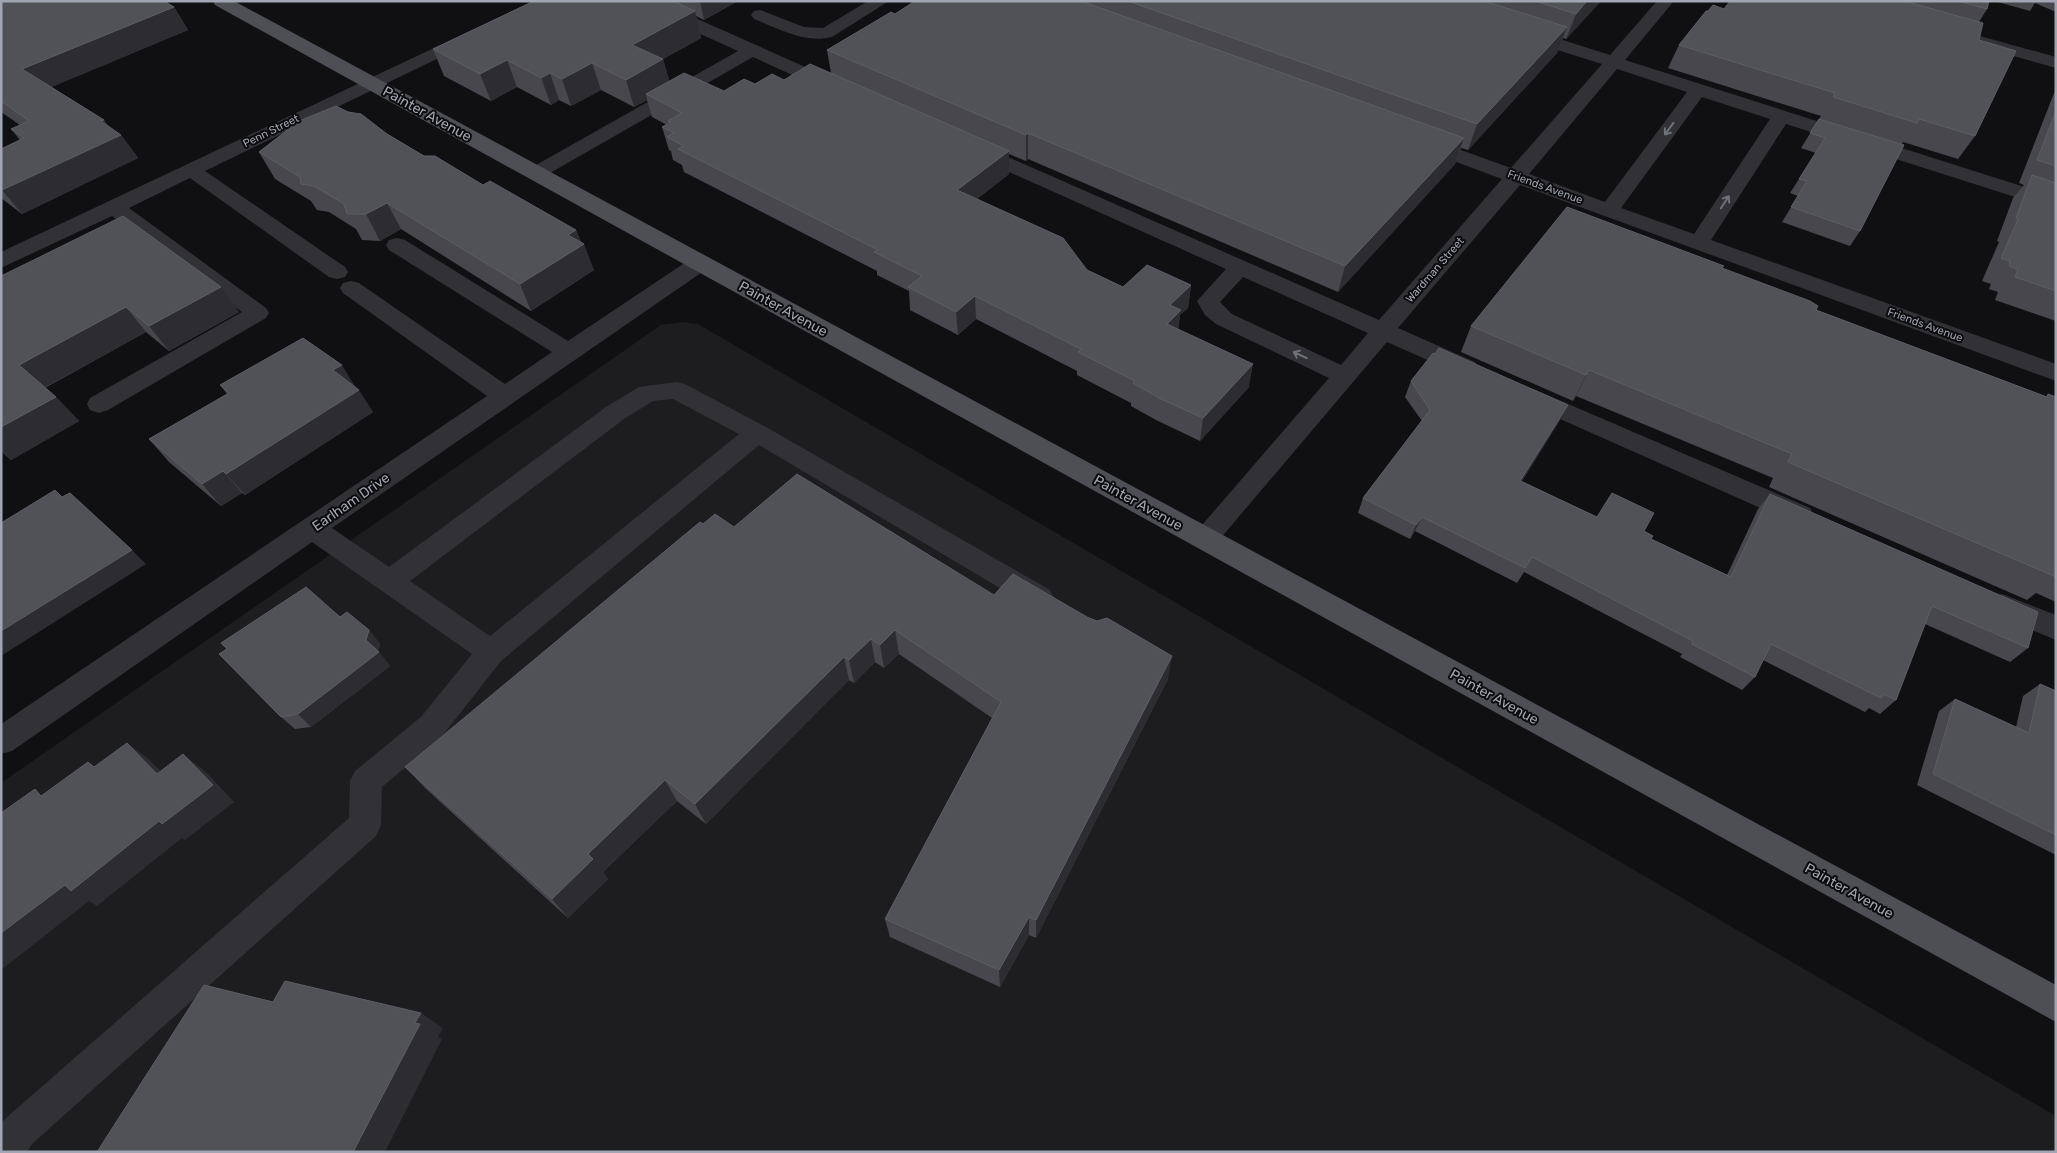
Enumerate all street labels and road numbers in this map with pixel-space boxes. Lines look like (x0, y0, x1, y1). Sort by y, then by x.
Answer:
street label: Painter Avenue (380, 83, 474, 145)
street label: Penn Street (241, 111, 302, 150)
street label: Friends Avenue (1506, 167, 1584, 207)
street label: Wardman Street (1403, 234, 1467, 305)
street label: Painter Avenue (736, 278, 830, 340)
street label: Friends Avenue (1886, 305, 1964, 345)
street label: Earlham Drive (309, 469, 393, 535)
street label: Painter Avenue (1091, 472, 1185, 534)
street label: Painter Avenue (1447, 666, 1541, 728)
street label: Painter Avenue (1802, 860, 1896, 922)

